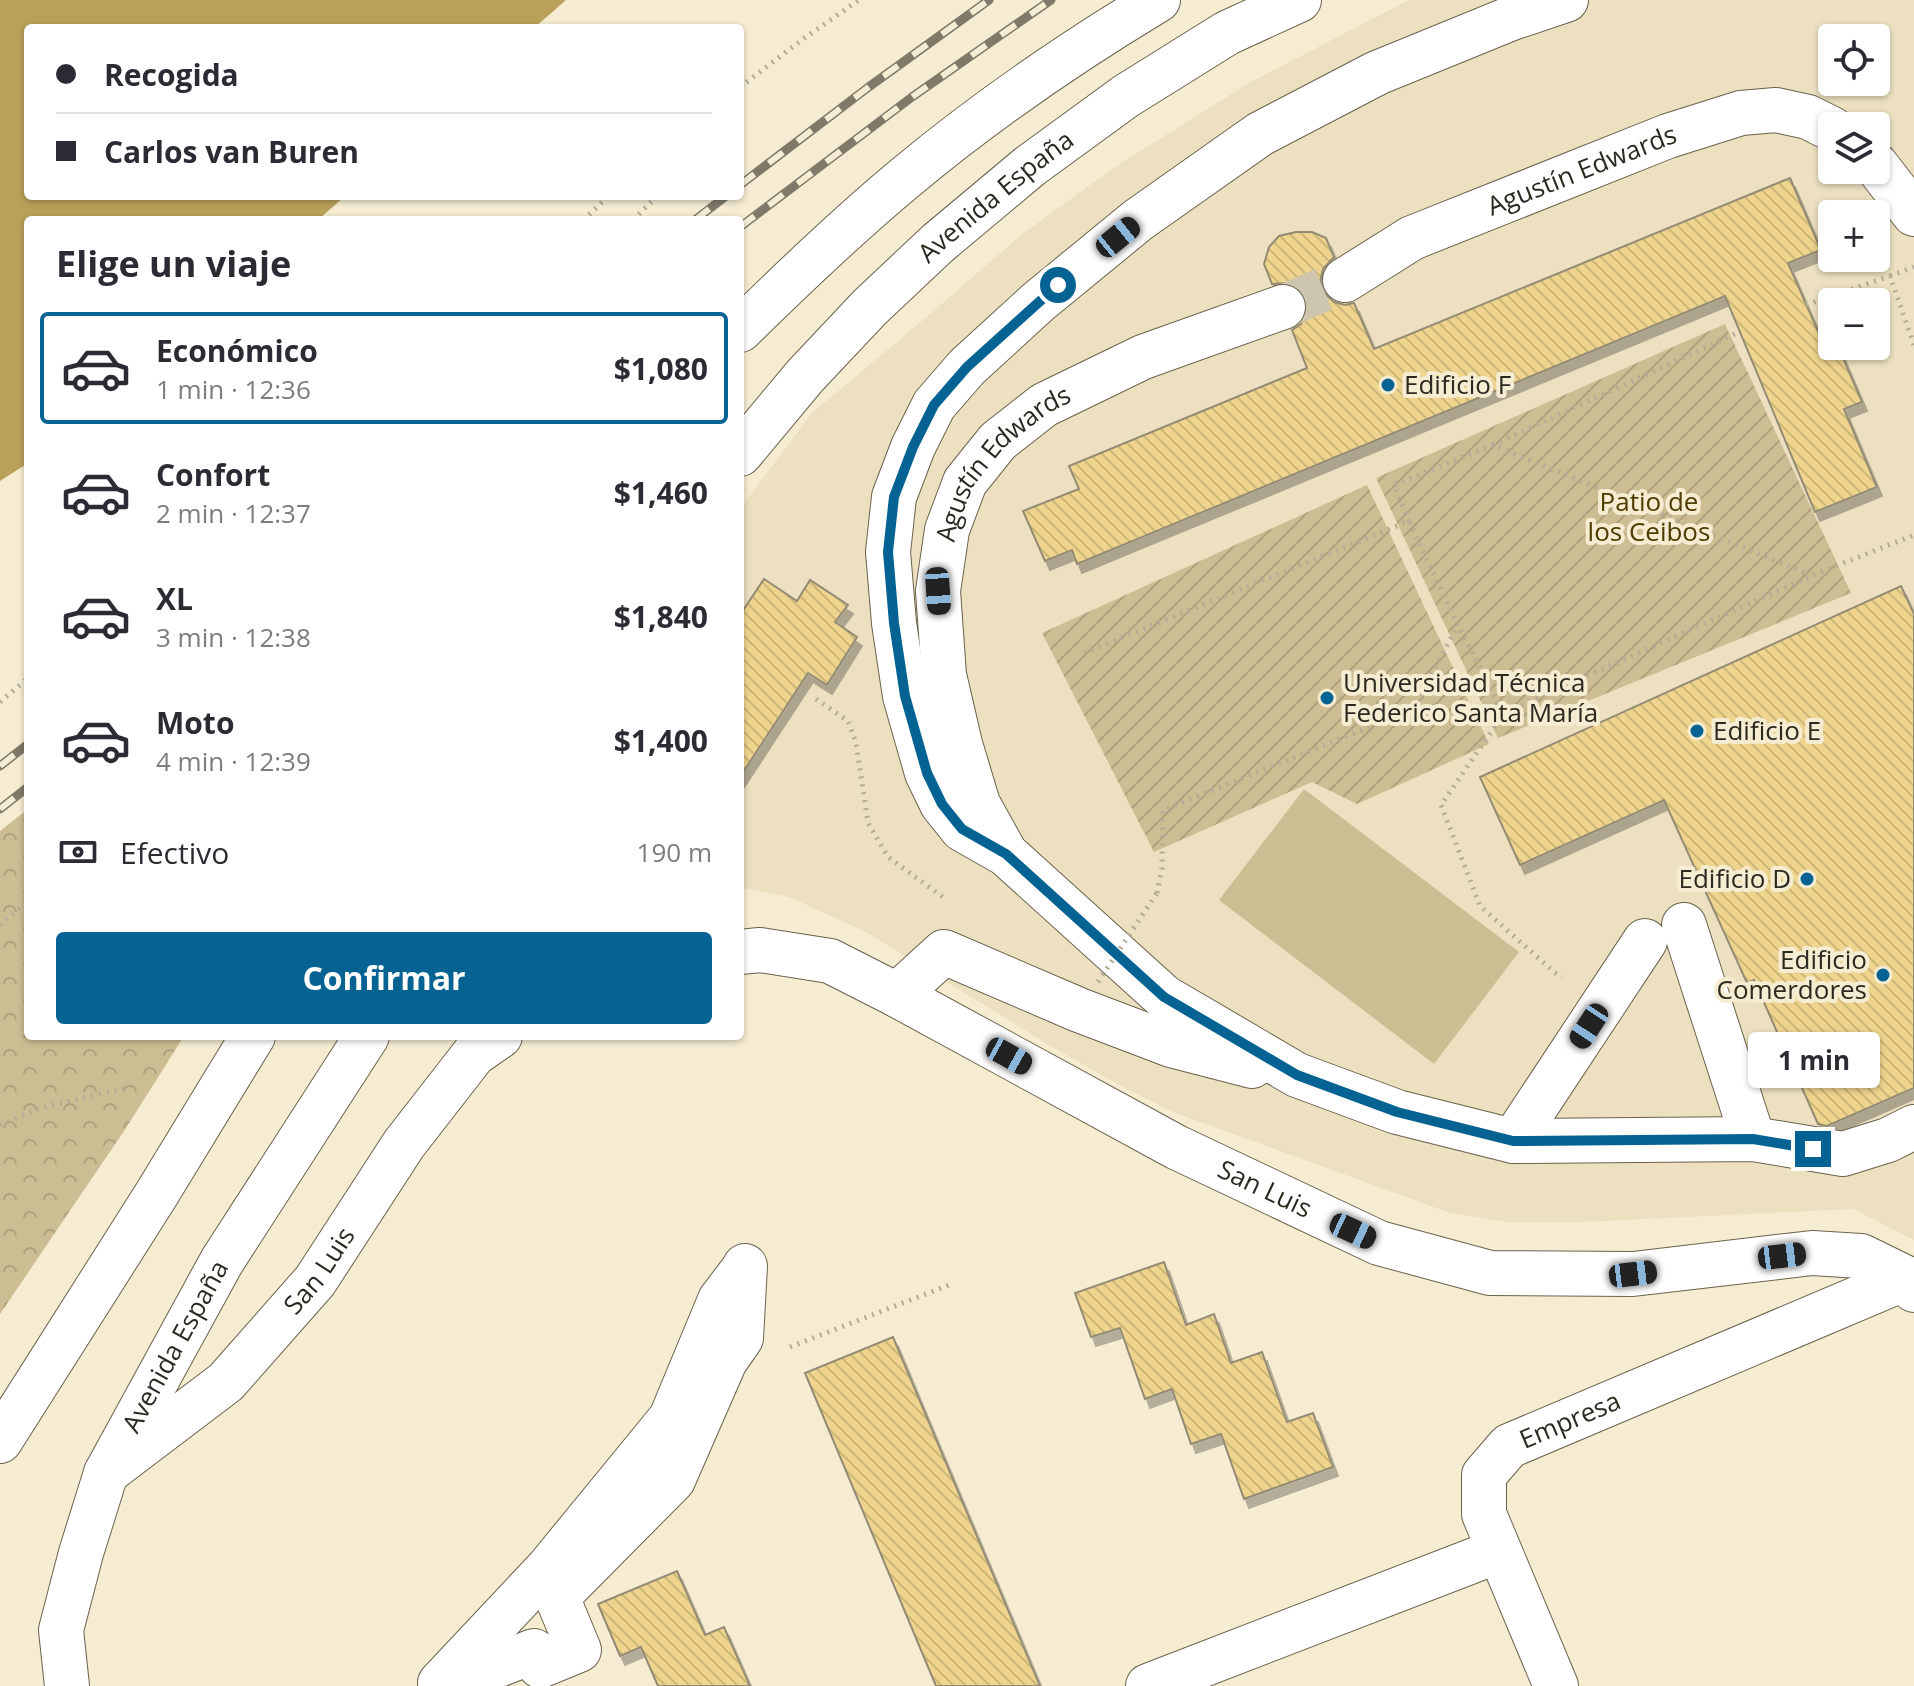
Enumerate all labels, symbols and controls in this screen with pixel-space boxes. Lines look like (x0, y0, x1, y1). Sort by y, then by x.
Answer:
map controls (1818, 24, 1890, 360)
button: locate (1818, 24, 1890, 96)
text: Recogida (104, 54, 239, 95)
button: layers (1818, 112, 1890, 184)
street label: Agustín Edwards (1481, 115, 1681, 223)
street label: Avenida España (909, 121, 1080, 270)
text: Carlos van Buren (104, 131, 359, 172)
button: + (1818, 200, 1890, 272)
car (1092, 213, 1144, 261)
text: Elige un viaje (56, 239, 291, 288)
route start (1040, 267, 1076, 303)
button: − (1818, 288, 1890, 360)
text: Económico (156, 330, 318, 371)
icon: car (60, 332, 132, 404)
text: $1,080 (614, 348, 708, 389)
place label: Edificio F (1404, 366, 1511, 402)
text: 1 min · 12:36 (156, 371, 311, 407)
street label: Agustín Edwards (927, 376, 1076, 544)
marker: Edificio F (1379, 376, 1397, 394)
text: Confort (156, 454, 270, 495)
icon: car (60, 456, 132, 528)
text: $1,460 (614, 472, 708, 513)
park label: Patio de los Ceibos (1588, 483, 1710, 549)
text: 2 min · 12:37 (156, 495, 311, 531)
car (924, 566, 952, 616)
text: XL (156, 578, 193, 619)
icon: car (60, 580, 132, 652)
text: $1,840 (614, 596, 708, 637)
text: 3 min · 12:38 (156, 619, 311, 655)
place label: Universidad Técnica Federico Santa María (1343, 664, 1598, 730)
marker: Universidad Técnica Federico Santa María (1318, 689, 1336, 707)
text: Moto (156, 702, 234, 743)
icon: car (60, 704, 132, 776)
place label: Edificio E (1713, 712, 1821, 748)
text: $1,400 (614, 720, 708, 761)
marker: Edificio E (1688, 722, 1706, 740)
text: 4 min · 12:39 (156, 743, 311, 779)
icon: cash (56, 830, 100, 874)
text: Efectivo (120, 832, 229, 873)
text: 190 m (637, 834, 712, 870)
place label: Edificio D (1678, 860, 1791, 896)
marker: Edificio D (1798, 870, 1816, 888)
button: Confirmar (56, 932, 712, 1024)
place label: Edificio Comerdores (1717, 941, 1867, 1007)
marker: Edificio Comerdores (1874, 966, 1892, 984)
car (1566, 999, 1612, 1053)
callout: 1 min (1747, 1033, 1879, 1089)
car (982, 1034, 1036, 1078)
text: 1 min (1778, 1042, 1850, 1078)
route end (1795, 1131, 1831, 1167)
street label: San Luis (1212, 1150, 1318, 1226)
car (1326, 1210, 1380, 1252)
street label: San Luis (275, 1220, 362, 1322)
car (1757, 1241, 1807, 1271)
street label: Avenida España (113, 1253, 236, 1438)
car (1608, 1259, 1658, 1289)
street label: Empresa (1514, 1382, 1626, 1457)

